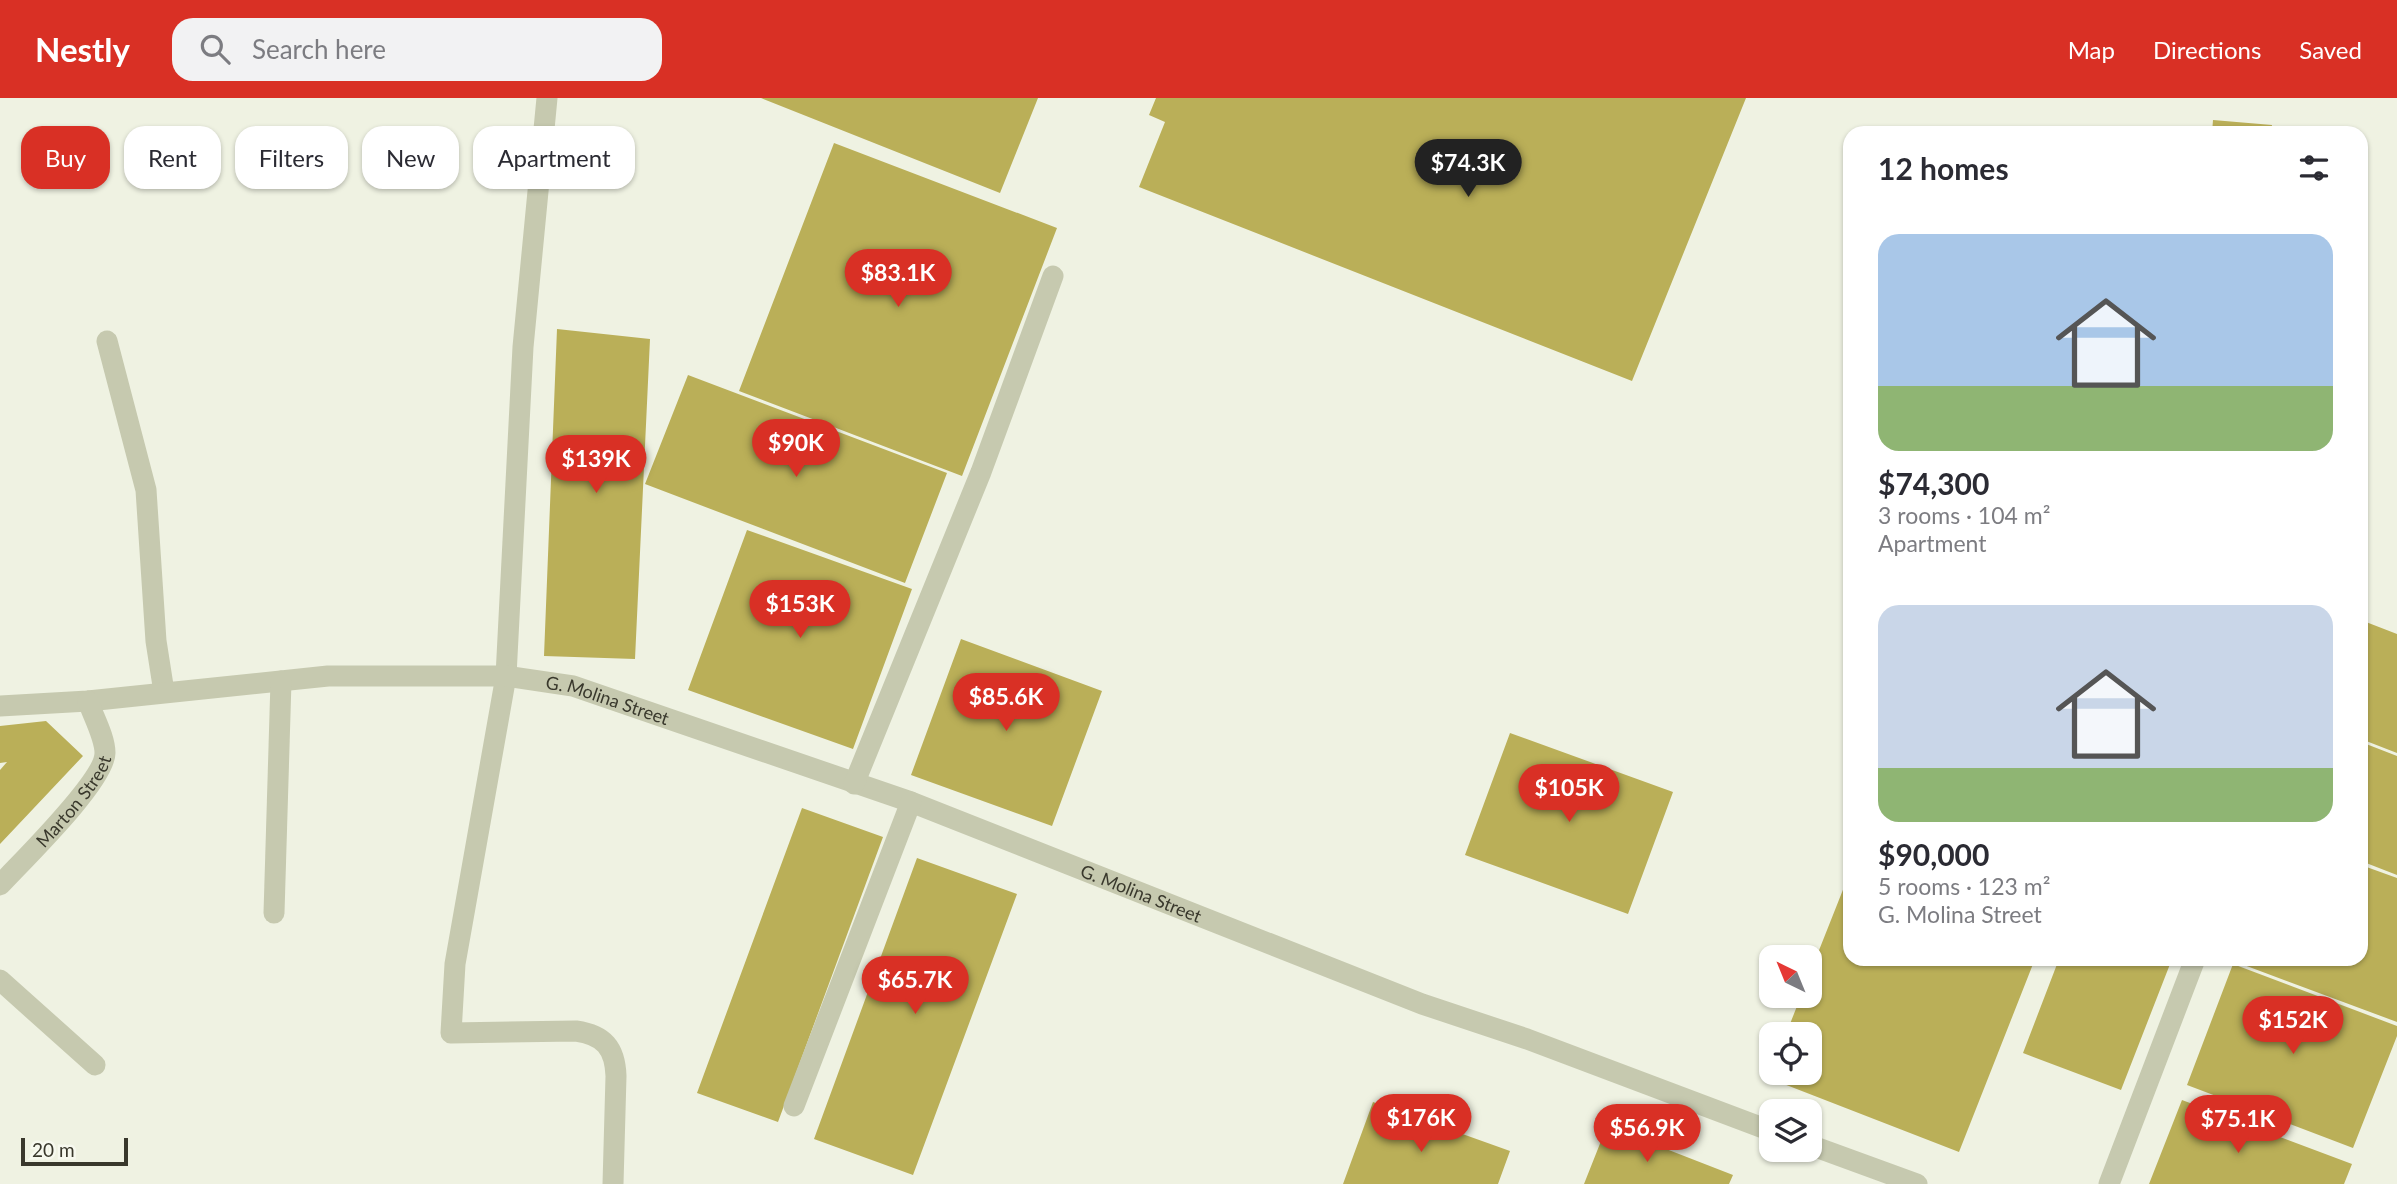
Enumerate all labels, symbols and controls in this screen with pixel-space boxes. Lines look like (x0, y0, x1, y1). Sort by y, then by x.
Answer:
search box (172, 18, 662, 81)
text: Nestly (35, 29, 130, 69)
icon: search (196, 30, 234, 68)
text: Search here (252, 33, 386, 65)
text: Map (2068, 35, 2115, 64)
text: Directions (2153, 35, 2261, 64)
text: Saved (2299, 35, 2362, 64)
chip: Buy (21, 126, 110, 189)
chip: Rent (124, 126, 221, 189)
chip: Filters (235, 126, 348, 189)
chip: New (362, 126, 459, 189)
chip: Apartment (473, 126, 635, 189)
pin: $74.3K (1411, 140, 1525, 199)
text: $74.3K (1431, 148, 1505, 176)
icon: filters (2295, 149, 2333, 187)
text: 12 homes (1878, 150, 2009, 186)
pin: $83.1K (841, 250, 955, 309)
text: $83.1K (861, 258, 935, 286)
icon: home (2043, 280, 2169, 406)
pin: $90K (755, 420, 837, 479)
text: $90K (768, 428, 824, 456)
pin: $139K (547, 436, 645, 495)
text: $139K (561, 444, 631, 472)
text: $74,300 (1878, 465, 1989, 501)
text: 3 rooms · 104 m² (1878, 501, 2050, 529)
text: Apartment (1878, 529, 1986, 557)
pin: $153K (751, 580, 849, 640)
text: $153K (765, 589, 835, 617)
icon: home (2043, 651, 2169, 777)
street label: G. Molina Street (544, 671, 673, 729)
pin: $85.6K (949, 674, 1063, 733)
text: $85.6K (969, 682, 1043, 710)
street label: Marton Street (31, 752, 116, 852)
pin: $105K (1520, 764, 1618, 824)
text: $105K (1534, 773, 1604, 801)
text: $90,000 (1878, 836, 1989, 872)
street label: G. Molina Street (1077, 859, 1205, 927)
text: 5 rooms · 123 m² (1878, 872, 2050, 900)
text: G. Molina Street (1878, 900, 2042, 928)
north arrow (1759, 945, 1822, 1008)
map controls (1759, 945, 1822, 1162)
pin: $65.7K (858, 956, 972, 1016)
text: $65.7K (878, 965, 952, 993)
pin: $152K (2244, 996, 2342, 1056)
text: $152K (2258, 1005, 2328, 1033)
button: locate (1759, 1022, 1822, 1085)
pin: $176K (1372, 1094, 1470, 1154)
pin: $75.1K (2181, 1096, 2295, 1155)
button: layers (1759, 1099, 1822, 1162)
text: $176K (1386, 1103, 1456, 1131)
pin: $56.9K (1590, 1104, 1704, 1164)
text: $75.1K (2201, 1104, 2275, 1132)
text: $56.9K (1610, 1113, 1684, 1141)
scale bar (21, 1135, 128, 1167)
text: 20 m (32, 1138, 75, 1161)

